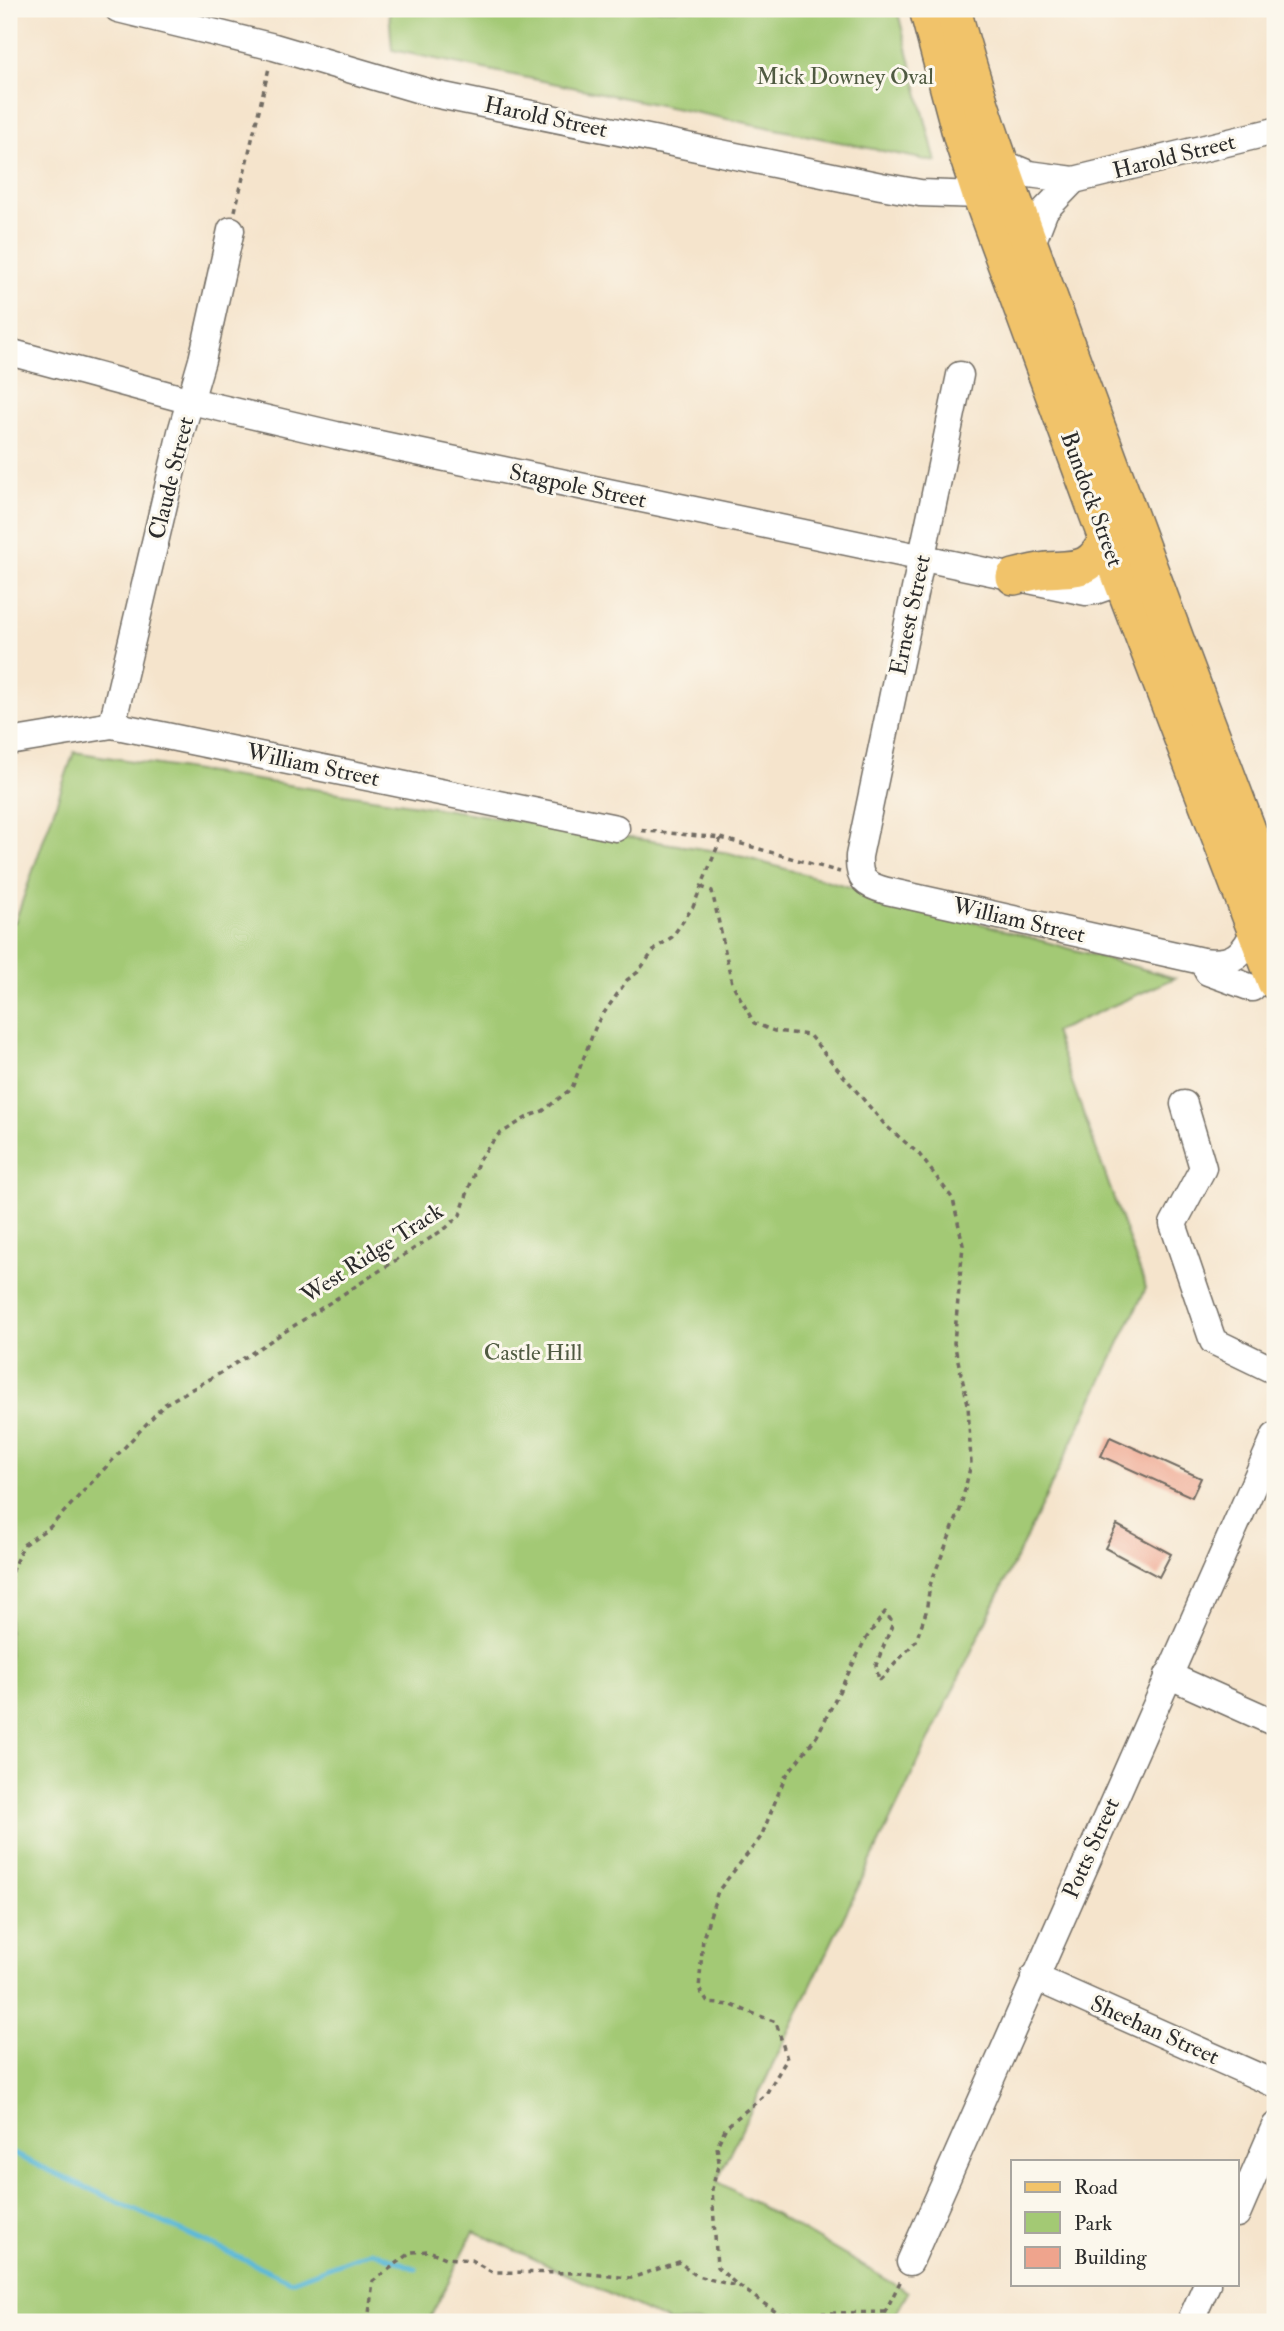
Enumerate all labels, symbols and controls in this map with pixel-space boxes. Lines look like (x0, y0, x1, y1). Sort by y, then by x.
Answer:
park label: Mick Downey Oval (756, 62, 934, 91)
street label: Harold Street (482, 90, 610, 144)
street label: Harold Street (1110, 127, 1238, 185)
street label: Claude Street (142, 414, 200, 542)
street label: Bundock Street (1054, 427, 1130, 571)
street label: Stagpole Street (507, 457, 649, 516)
street label: Ernest Street (883, 552, 937, 678)
street label: William Street (243, 737, 382, 793)
street label: William Street (949, 890, 1088, 949)
street label: West Ridge Track (295, 1196, 449, 1310)
park label: Castle Hill (484, 1338, 582, 1367)
street label: Potts Street (1056, 1793, 1126, 1903)
street label: Sheehan Street (1086, 1989, 1224, 2071)
legend (1011, 2160, 1238, 2286)
text: Road (1074, 2174, 1119, 2201)
text: Park (1074, 2210, 1112, 2237)
text: Building (1074, 2244, 1147, 2271)

